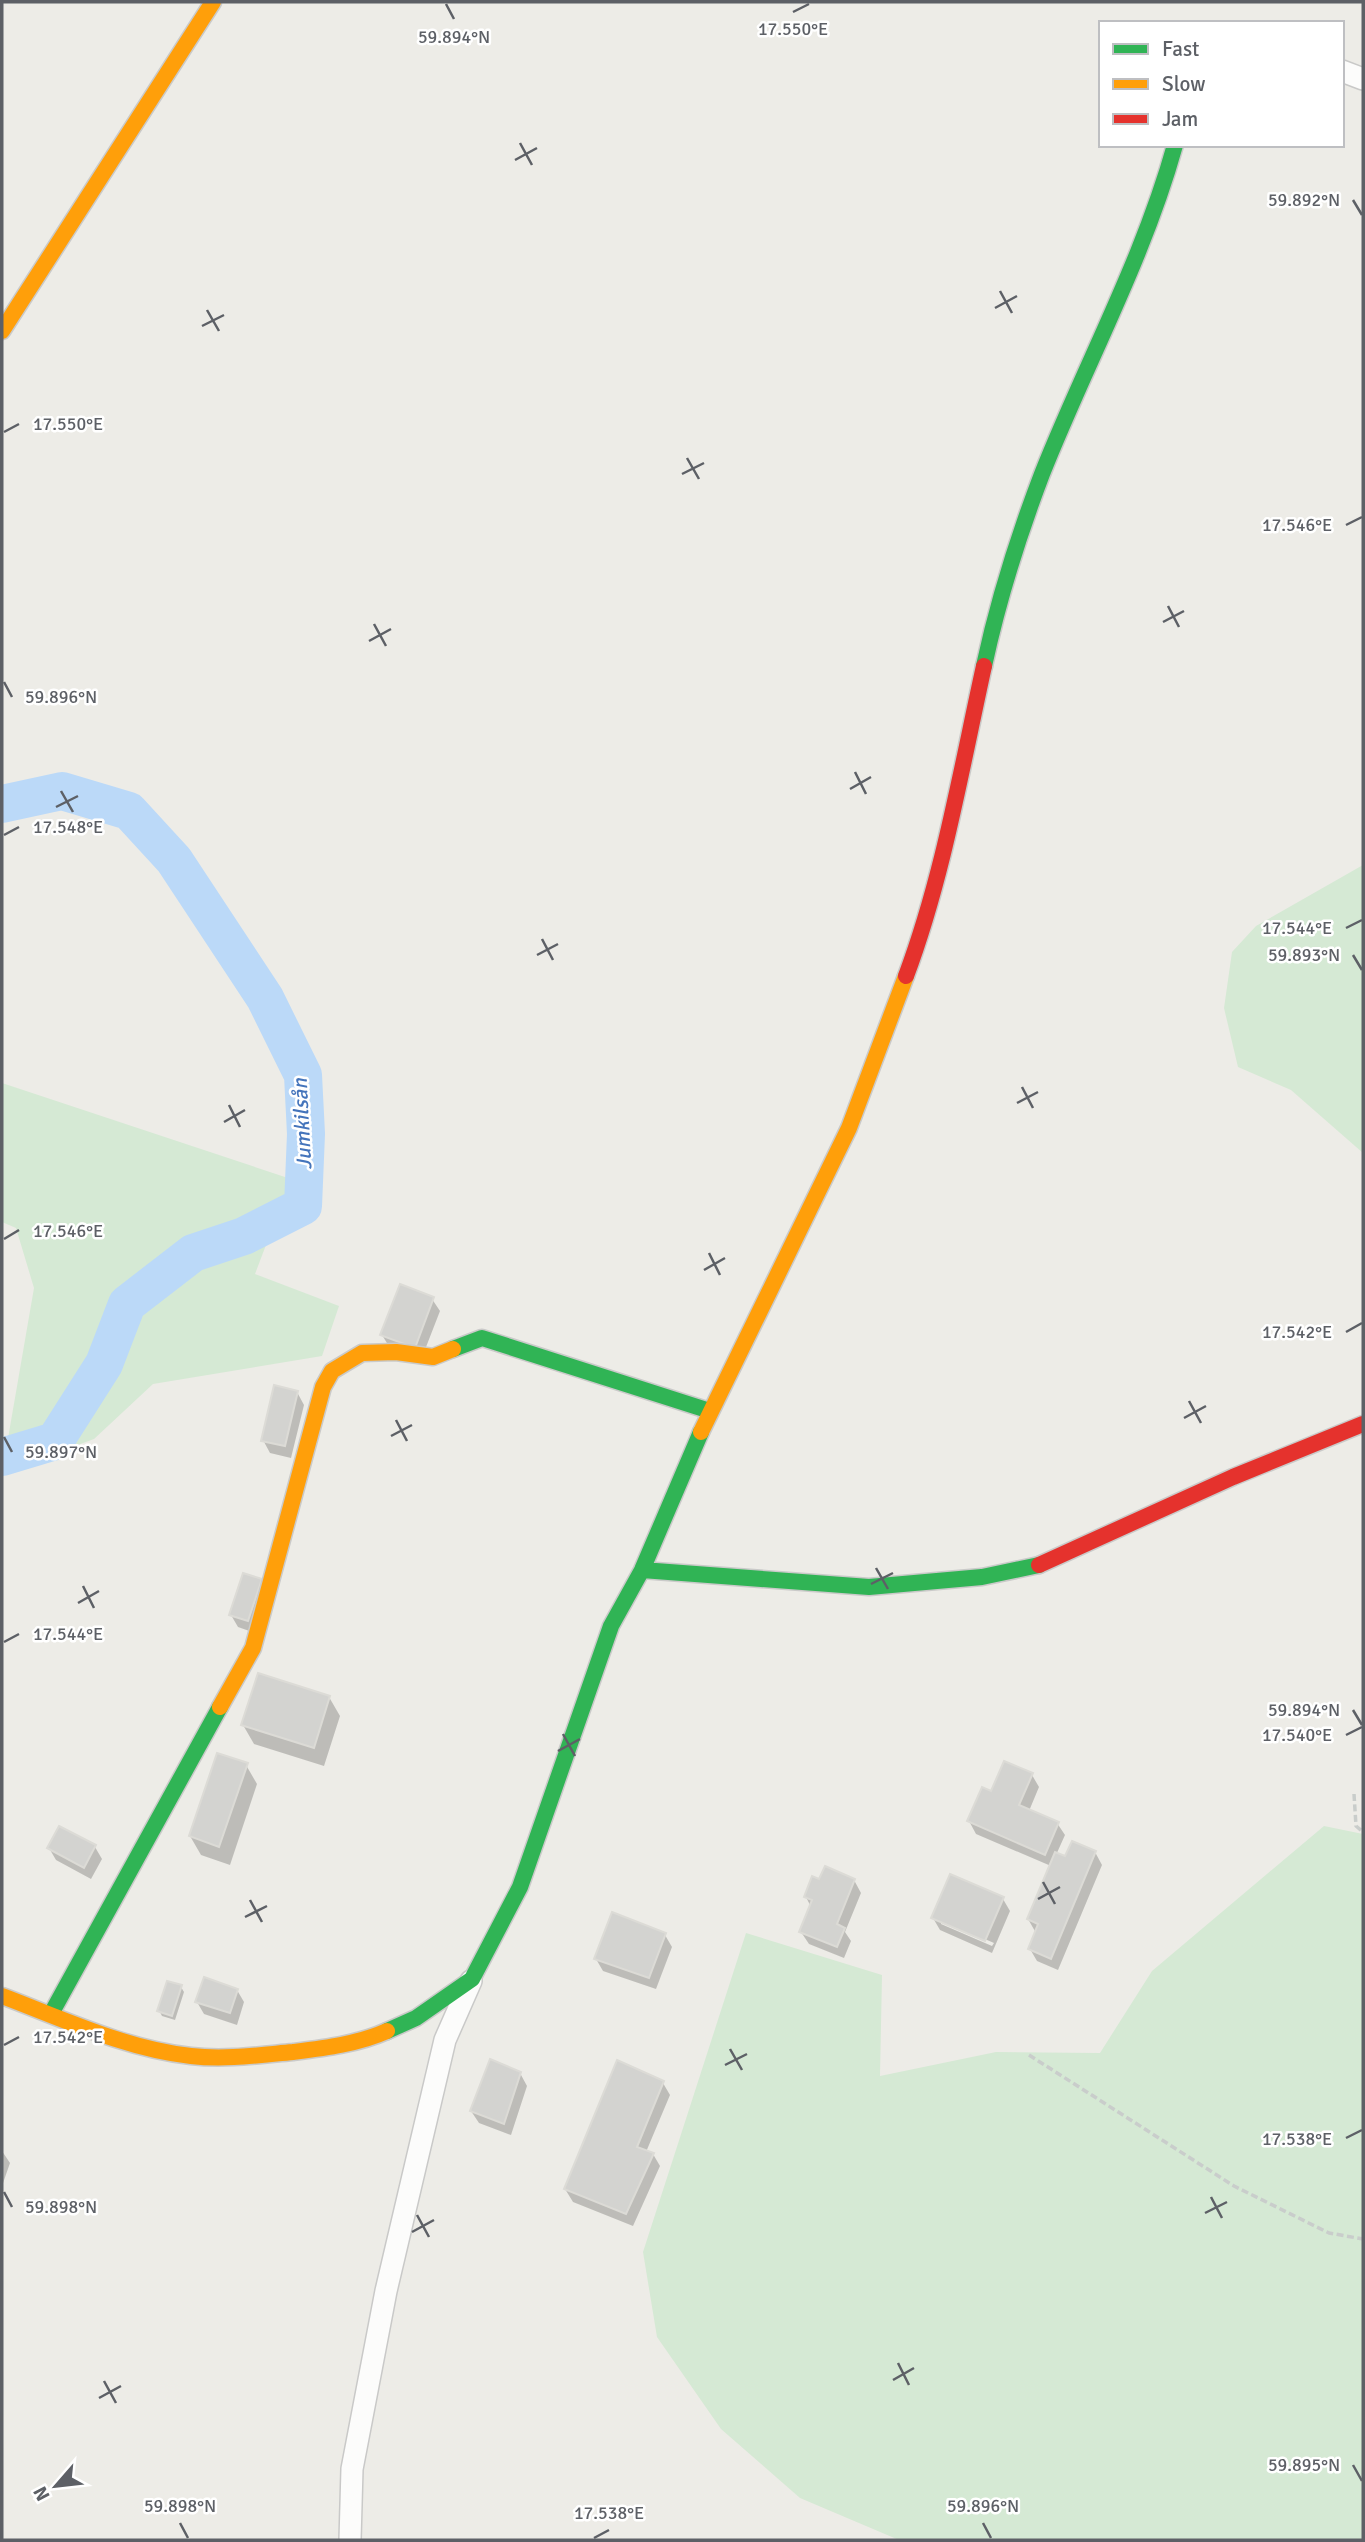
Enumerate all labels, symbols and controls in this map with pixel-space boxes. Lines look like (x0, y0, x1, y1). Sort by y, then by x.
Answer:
text: 17.550°E (758, 18, 828, 40)
legend (1099, 21, 1344, 147)
text: 59.894°N (418, 26, 490, 48)
text: Fast (1162, 36, 1199, 62)
text: Slow (1162, 71, 1206, 97)
text: Jam (1162, 106, 1198, 132)
text: 59.892°N (1268, 189, 1340, 211)
text: 17.550°E (33, 413, 103, 435)
text: 17.546°E (1262, 514, 1332, 536)
text: 59.896°N (25, 686, 97, 708)
text: 17.548°E (33, 816, 103, 838)
text: 17.544°E (1262, 917, 1332, 939)
text: 59.893°N (1268, 944, 1340, 966)
water label: Jumkilsån (287, 1077, 317, 1170)
text: 17.546°E (33, 1220, 103, 1242)
text: 17.542°E (1262, 1321, 1332, 1343)
text: 59.897°N (25, 1441, 97, 1463)
text: 17.544°E (33, 1623, 103, 1645)
text: 59.894°N (1268, 1699, 1340, 1721)
text: 17.540°E (1262, 1724, 1332, 1746)
text: 17.542°E (33, 2026, 103, 2048)
text: 17.538°E (1262, 2128, 1332, 2150)
text: 59.898°N (25, 2196, 97, 2218)
north arrow (21, 2451, 91, 2521)
text: 59.895°N (1268, 2454, 1340, 2476)
text: N (28, 2482, 56, 2505)
text: 59.898°N (144, 2495, 216, 2517)
text: 59.896°N (947, 2495, 1019, 2517)
text: 17.538°E (574, 2502, 644, 2524)

